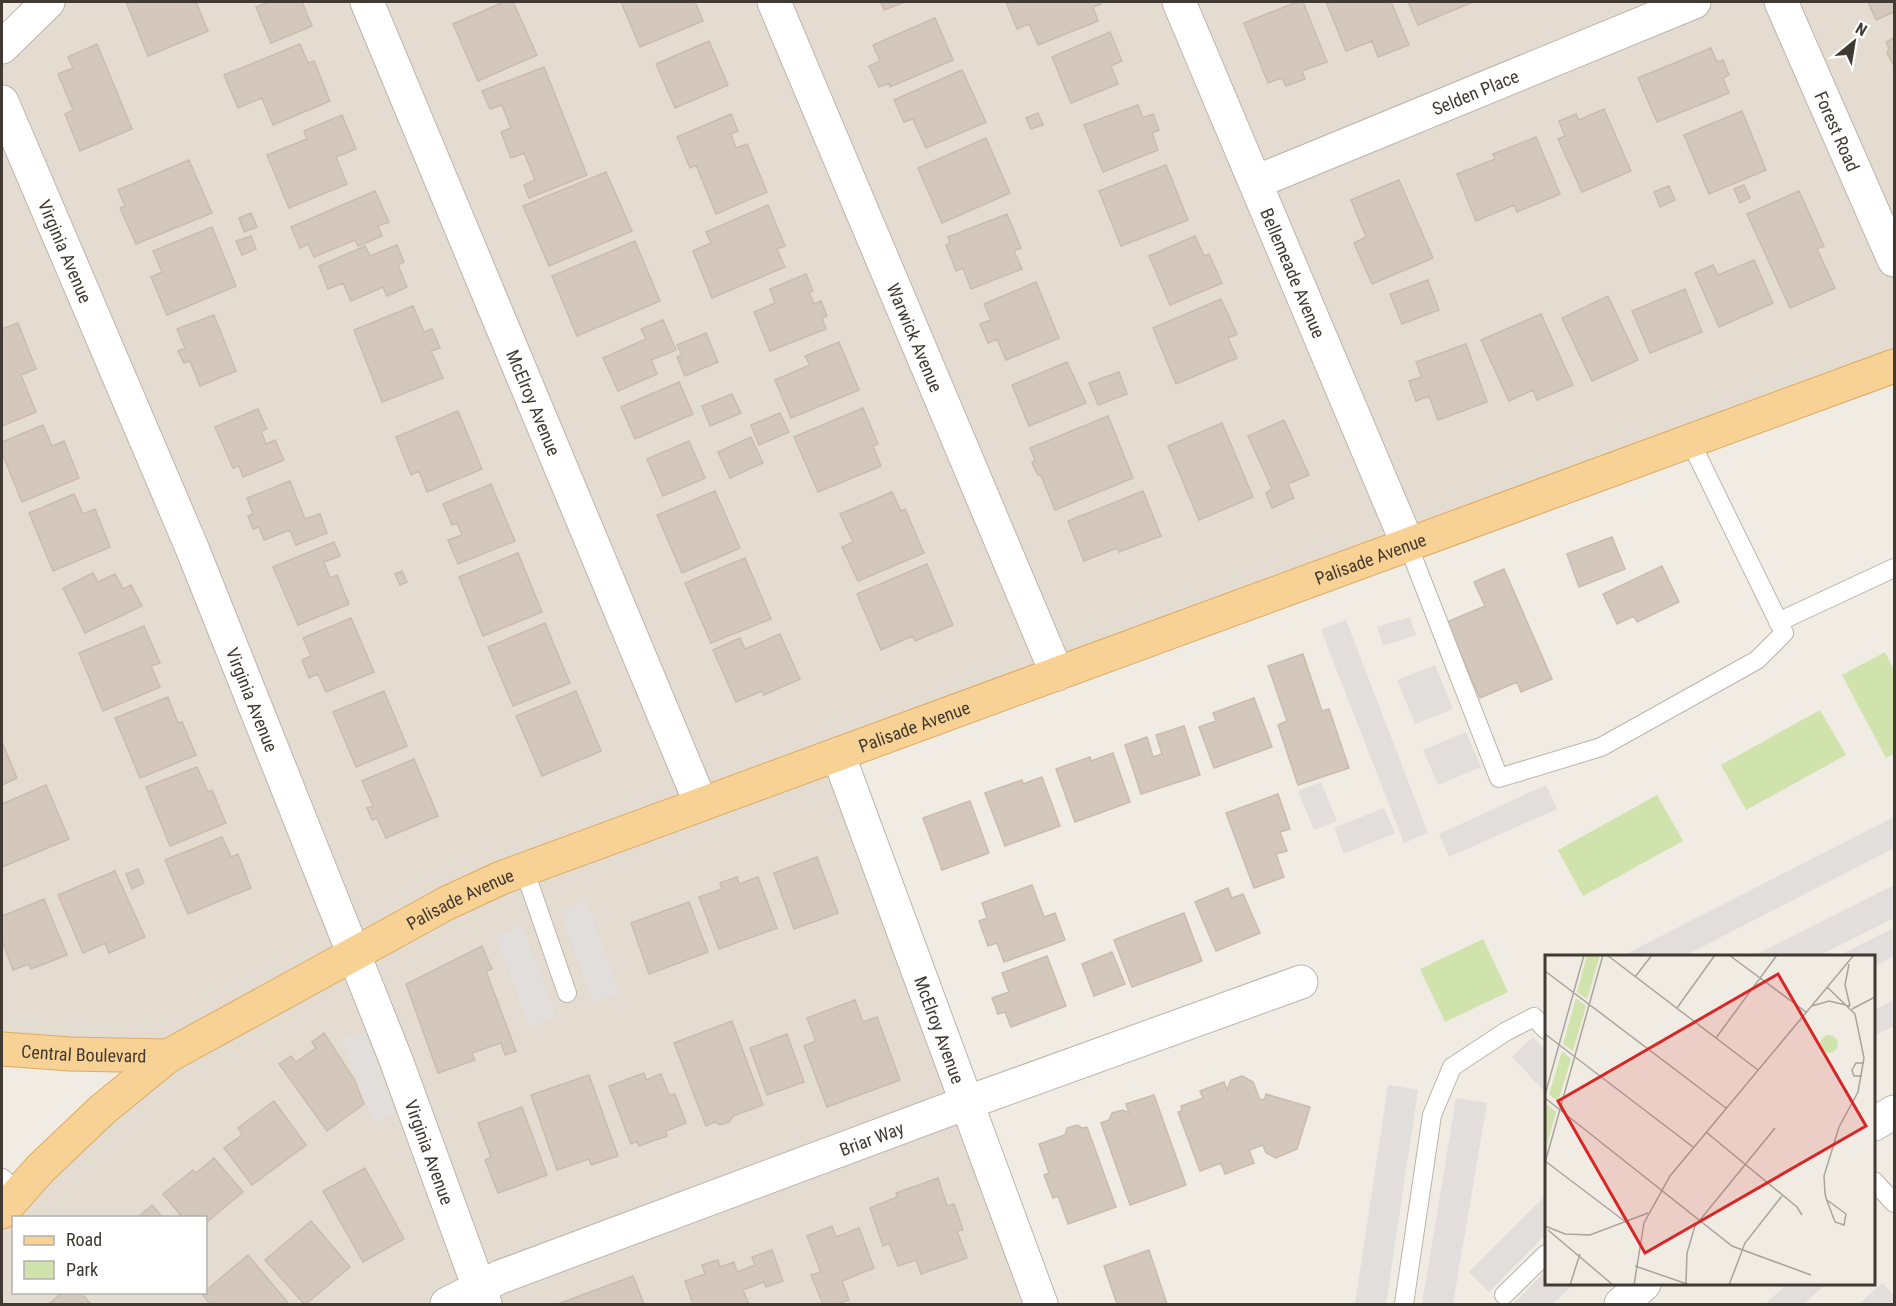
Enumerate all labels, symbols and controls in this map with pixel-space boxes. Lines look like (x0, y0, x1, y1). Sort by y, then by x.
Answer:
north arrow (1824, 12, 1884, 72)
text: N (1852, 19, 1870, 40)
street label: Selden Place (1429, 65, 1522, 119)
street label: Forest Road (1811, 88, 1864, 174)
street label: Virginia Avenue (34, 196, 97, 306)
street label: Bellemeade Avenue (1257, 205, 1330, 341)
street label: Warwick Avenue (883, 280, 947, 395)
street label: McElroy Avenue (502, 347, 565, 459)
street label: Palisade Avenue (1312, 528, 1429, 589)
street label: Virginia Avenue (222, 645, 283, 755)
street label: Palisade Avenue (856, 696, 973, 756)
street label: Palisade Avenue (403, 864, 516, 934)
inset map (1545, 955, 1875, 1285)
street label: McElroy Avenue (910, 973, 969, 1086)
street label: Central Boulevard (21, 1040, 147, 1066)
street label: Virginia Avenue (401, 1097, 458, 1207)
street label: Briar Way (836, 1117, 907, 1160)
legend (12, 1216, 207, 1294)
text: Road (66, 1229, 102, 1250)
text: Park (66, 1259, 98, 1280)

